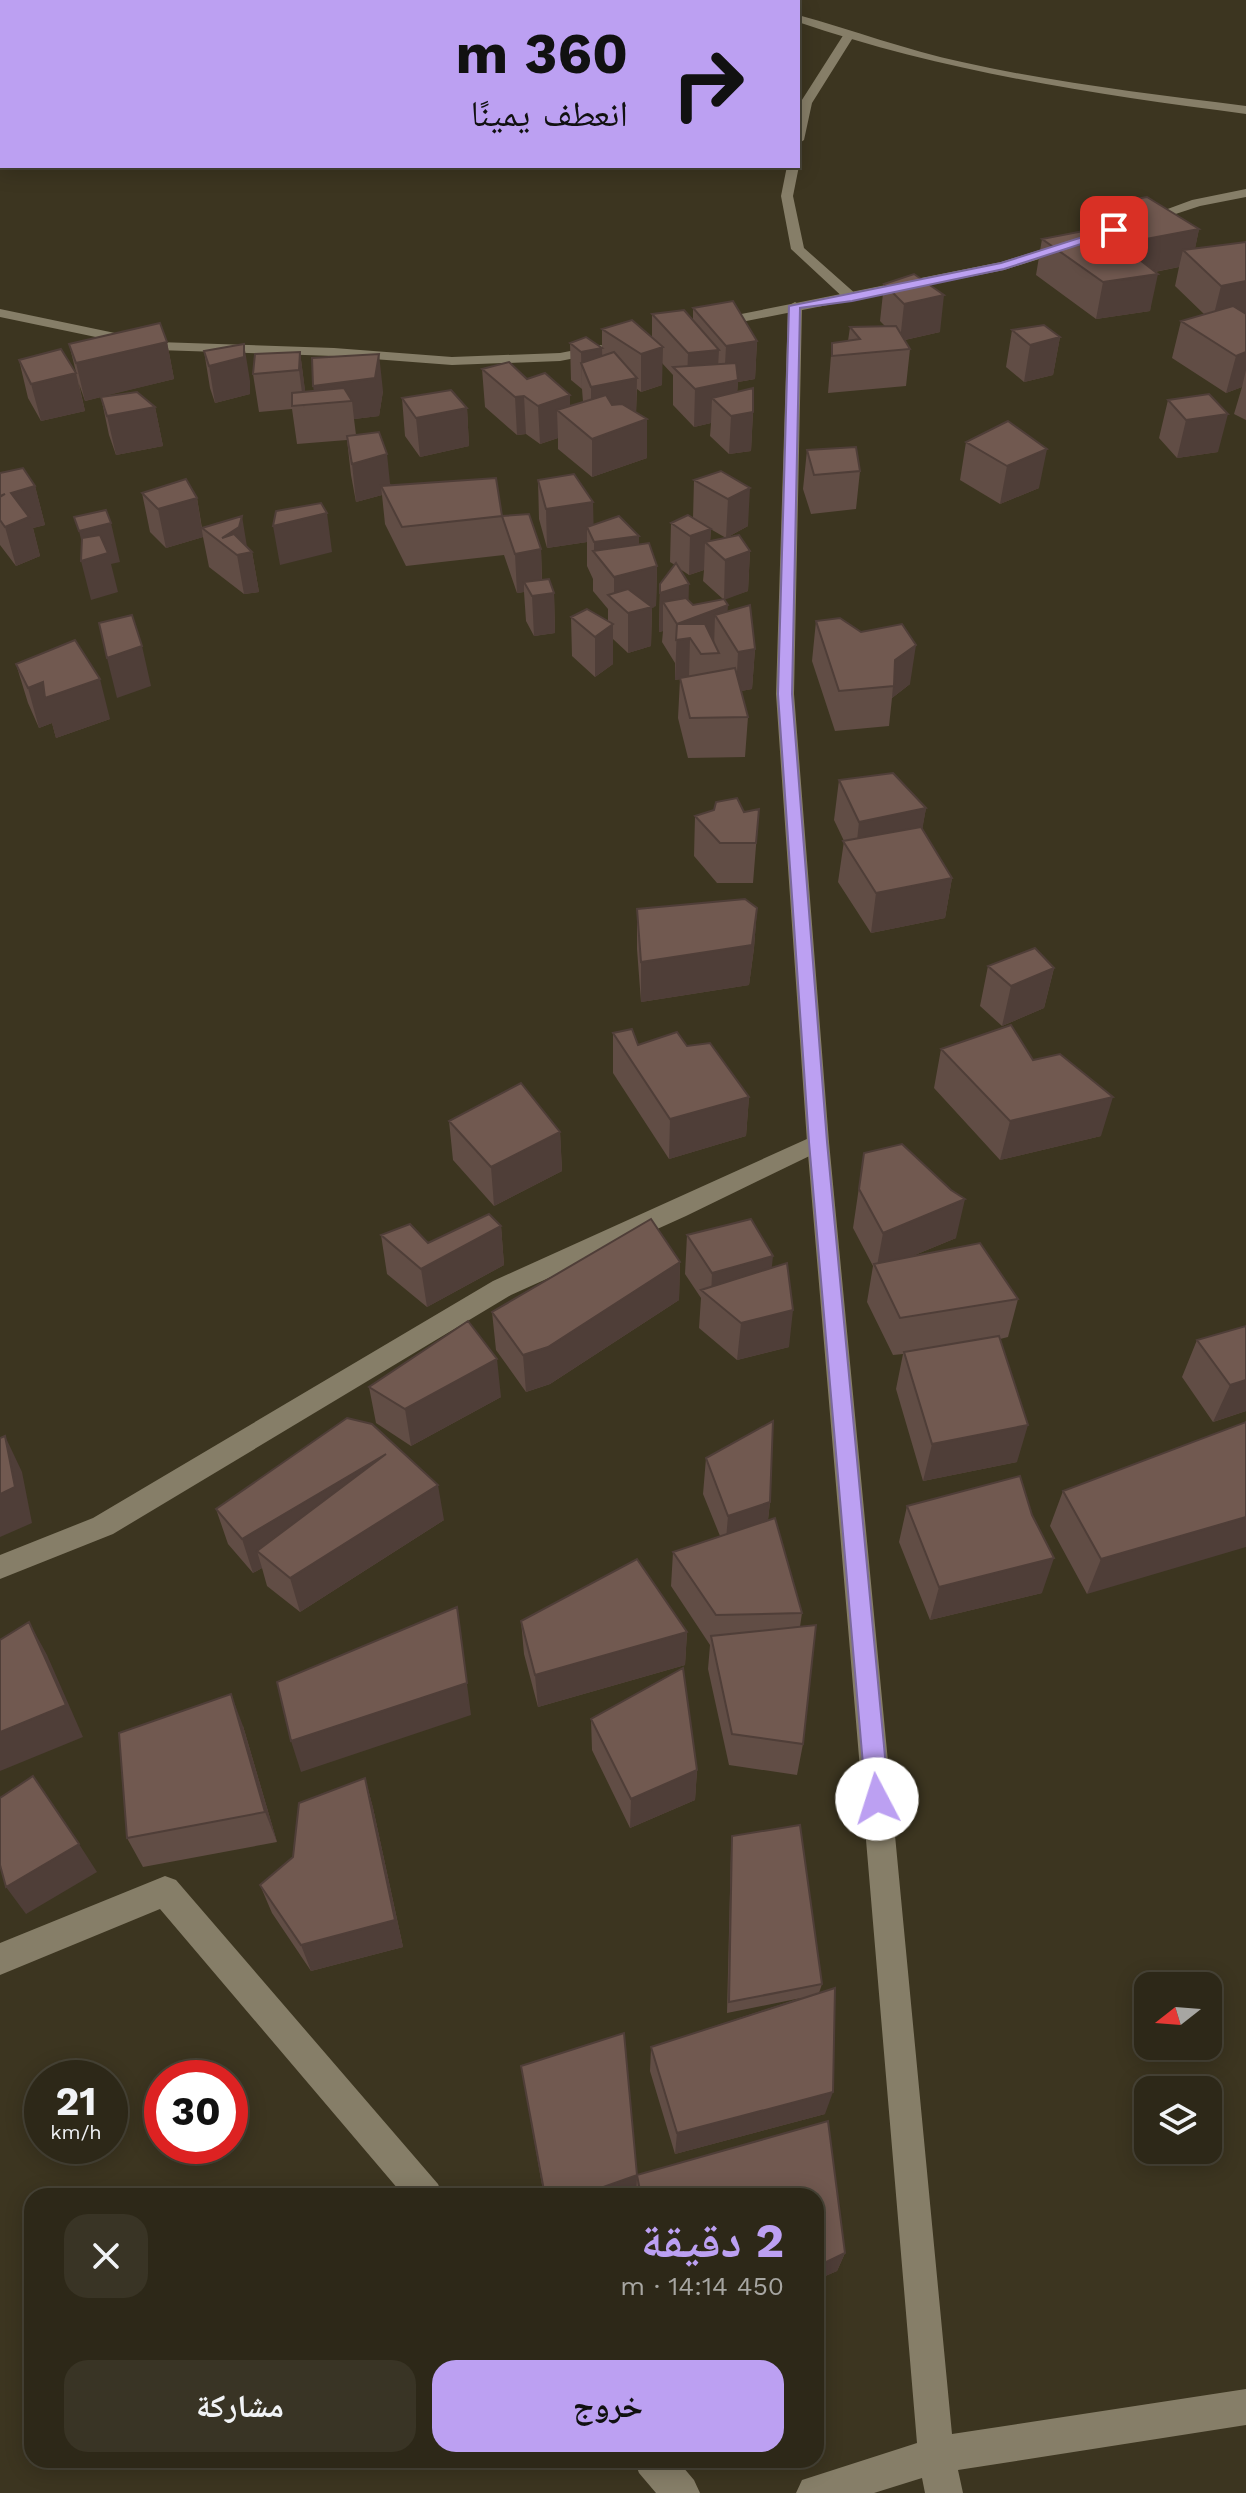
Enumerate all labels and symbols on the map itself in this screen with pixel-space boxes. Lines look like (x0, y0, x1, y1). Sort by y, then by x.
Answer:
pin (1080, 196, 1148, 264)
position arrow (835, 1757, 919, 1841)
north arrow (1134, 1972, 1222, 2060)
speed limit sign: 30 (144, 2060, 248, 2164)

